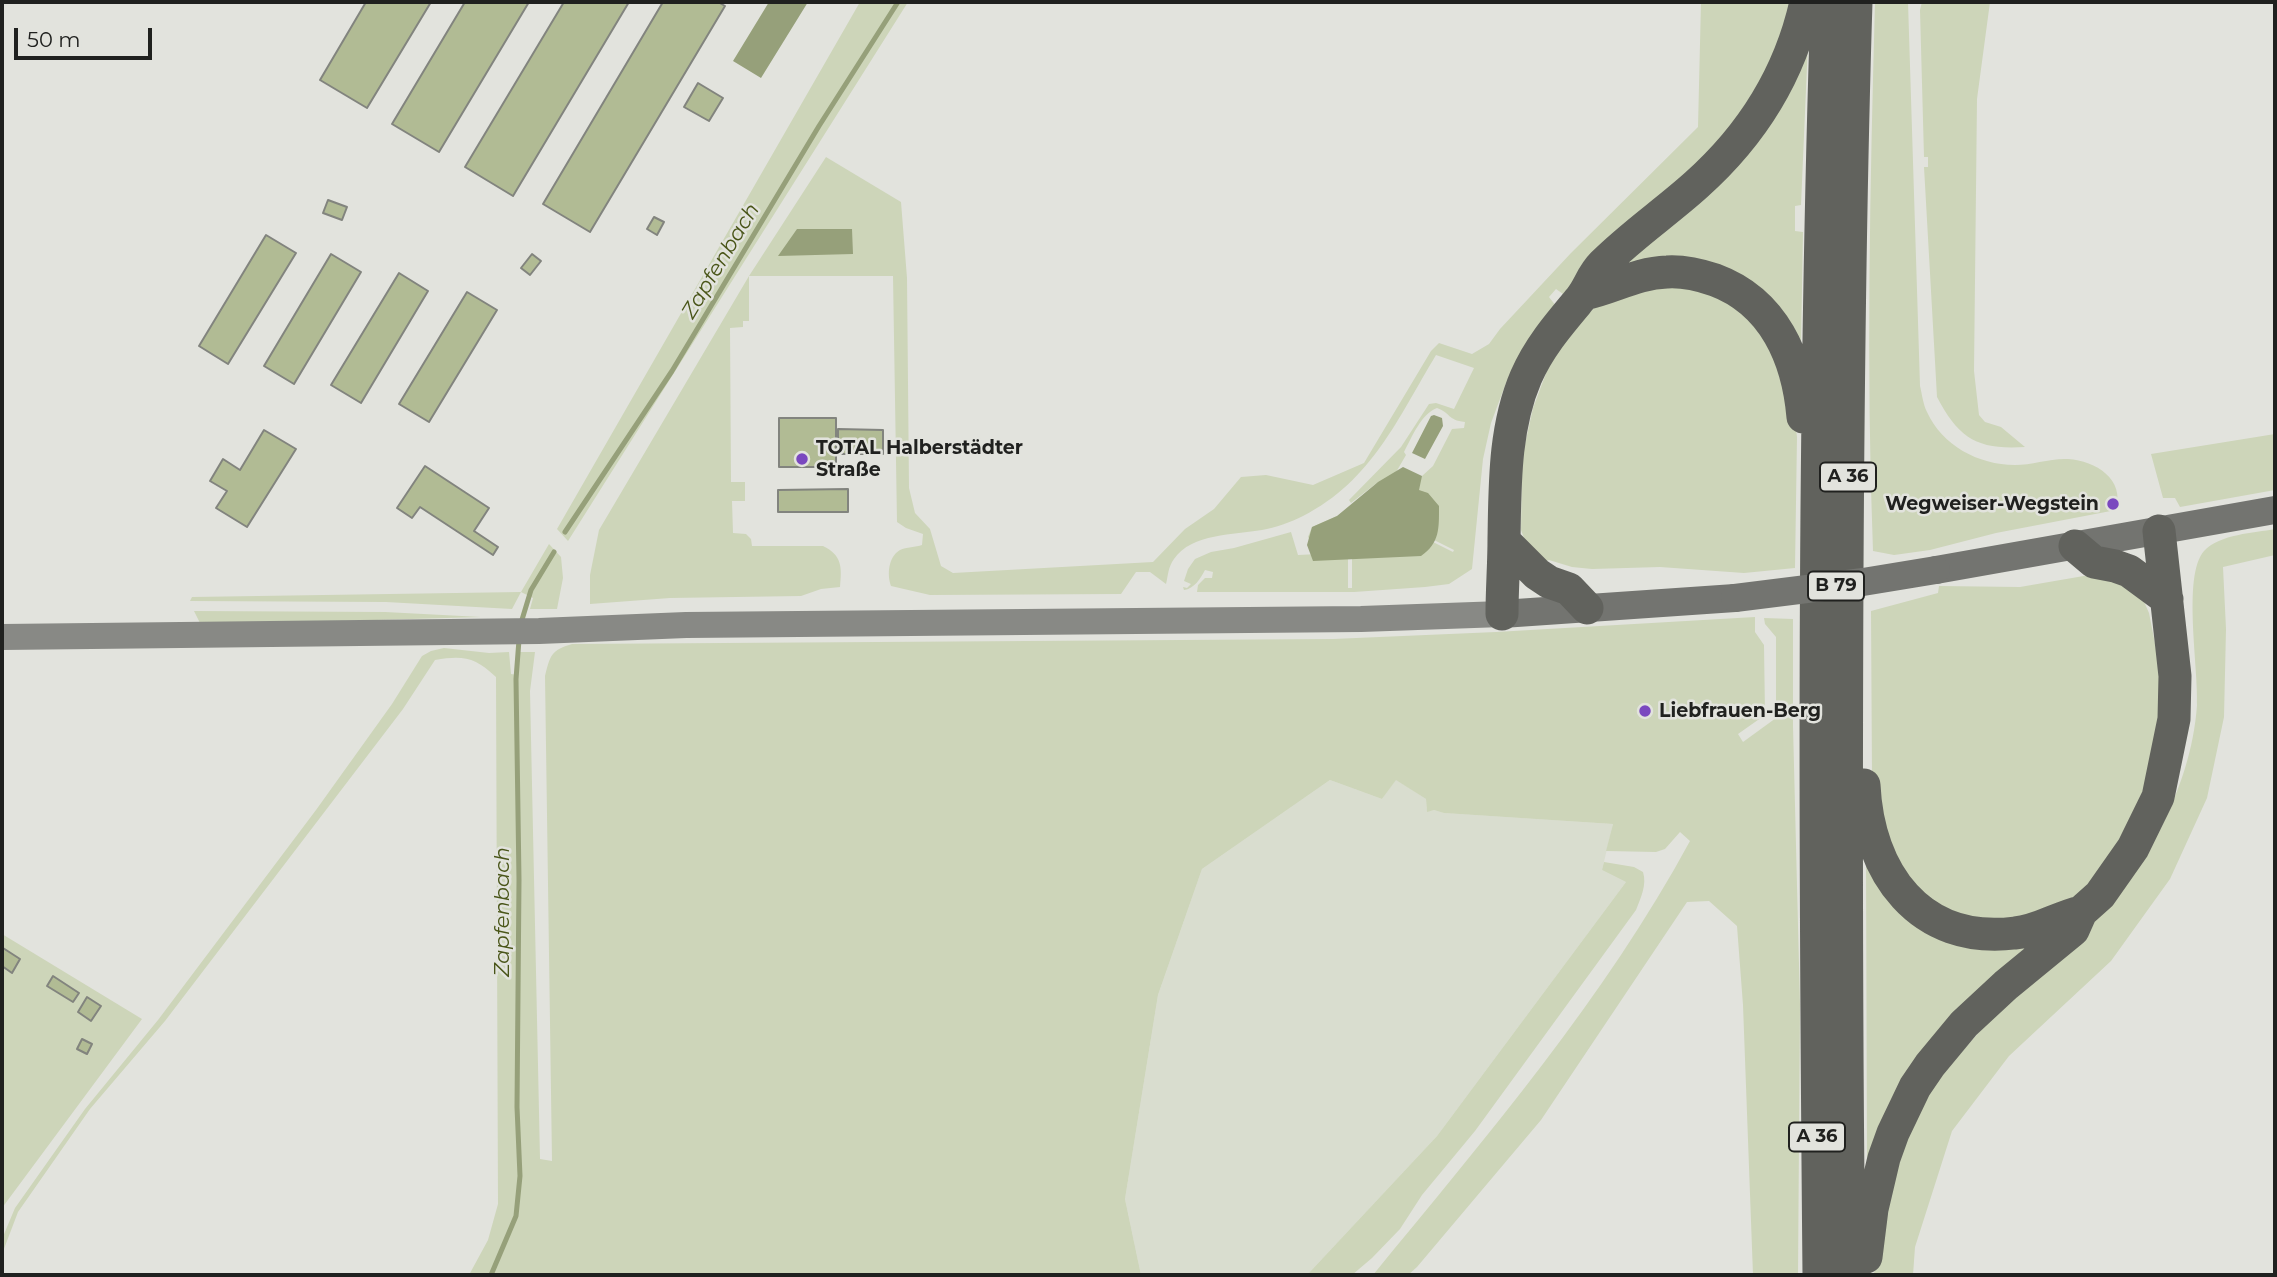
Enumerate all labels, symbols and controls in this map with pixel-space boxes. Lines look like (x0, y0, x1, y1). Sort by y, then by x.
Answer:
scale bar (18, 14, 156, 58)
text: 50 m (27, 27, 81, 52)
water label: Zapfenbach (677, 199, 765, 323)
place label: TOTAL Halberstädter Straße (816, 437, 1023, 481)
marker: TOTAL Halberstädter Straße (794, 451, 810, 467)
road number: A 36 (1820, 462, 1876, 491)
place label: Wegweiser-Wegstein (1885, 493, 2099, 515)
marker: Wegweiser-Wegstein (2105, 496, 2121, 512)
road number: B 79 (1808, 572, 1864, 600)
place label: Liebfrauen-Berg (1659, 700, 1821, 722)
marker: Liebfrauen-Berg (1637, 703, 1653, 719)
water label: Zapfenbach (490, 847, 516, 977)
road number: A 36 (1789, 1122, 1845, 1152)

